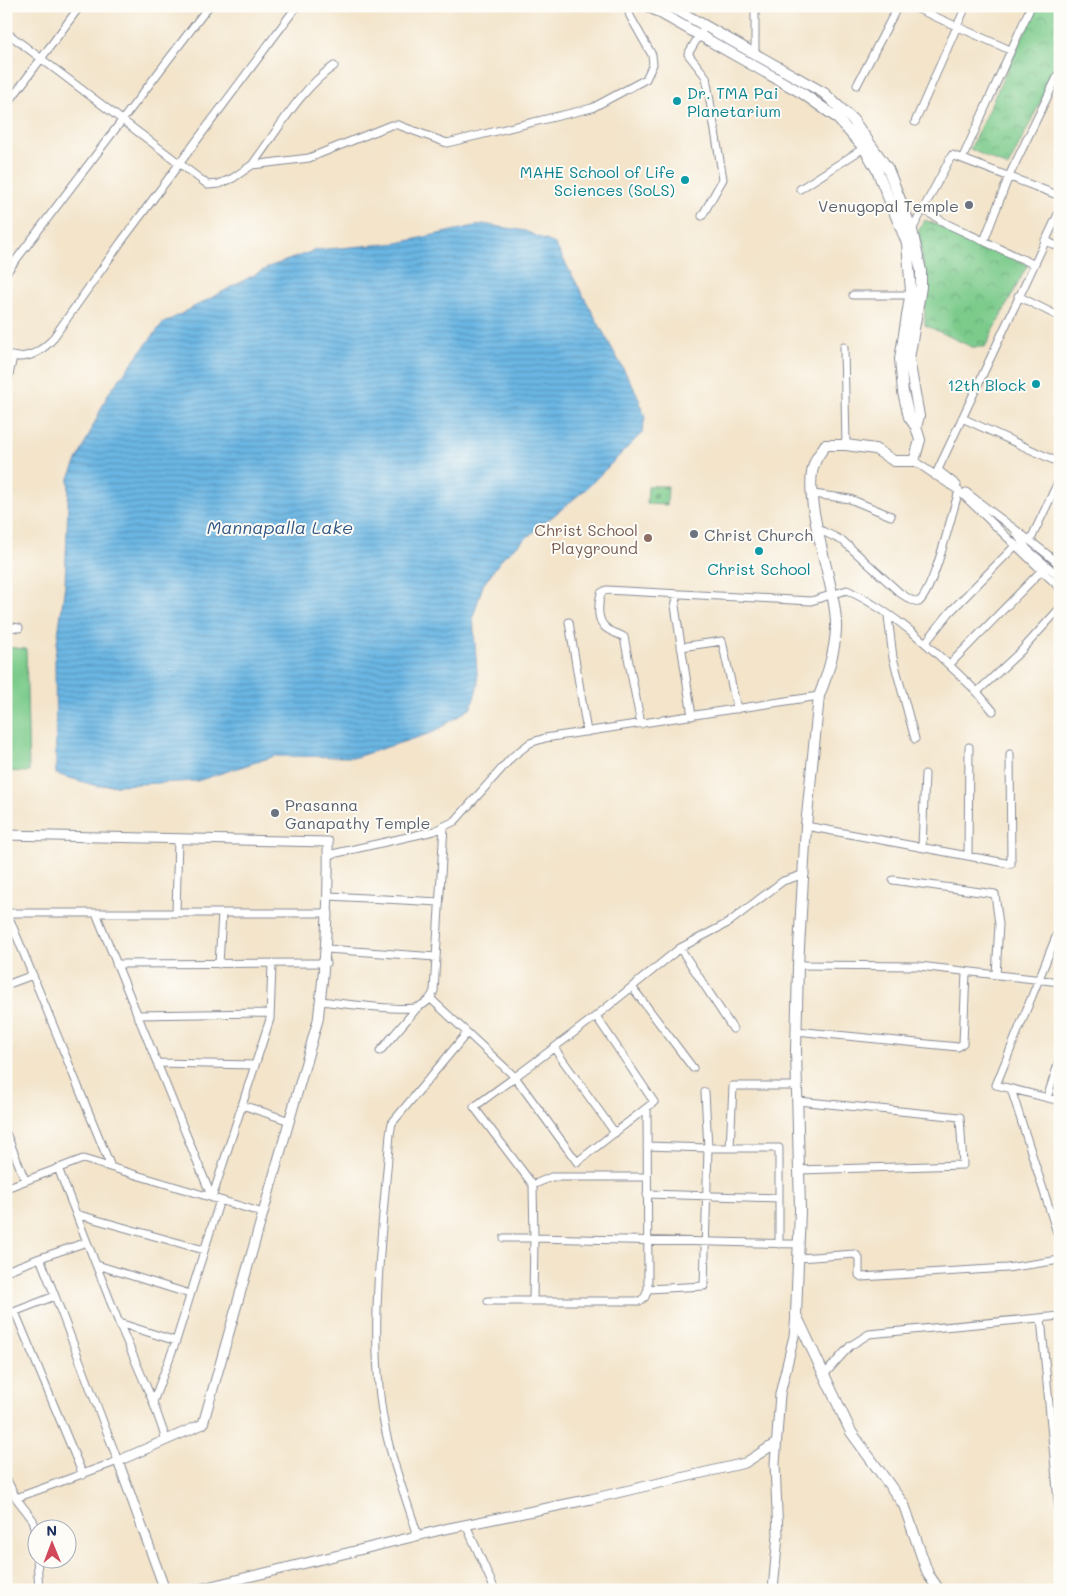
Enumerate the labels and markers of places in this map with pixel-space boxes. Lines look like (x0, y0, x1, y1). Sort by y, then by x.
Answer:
place label: Dr. TMA Pai Planetarium (687, 82, 781, 121)
marker: Dr. TMA Pai Planetarium (671, 95, 683, 107)
place label: MAHE School of Life Sciences (SoLS) (520, 161, 675, 200)
marker: MAHE School of Life Sciences (SoLS) (679, 174, 691, 186)
place label: Venugopal Temple (818, 195, 959, 216)
marker: Venugopal Temple (963, 199, 975, 211)
place label: 12th Block (947, 374, 1026, 395)
marker: 12th Block (1030, 378, 1042, 390)
place label: Christ School Playground (534, 519, 638, 558)
place label: Christ Church (704, 524, 813, 545)
marker: Christ Church (688, 528, 700, 540)
marker: Christ School Playground (642, 532, 654, 544)
marker: Christ School (753, 545, 765, 557)
place label: Christ School (707, 558, 811, 579)
place label: Prasanna Ganapathy Temple (285, 794, 430, 833)
marker: Prasanna Ganapathy Temple (269, 807, 281, 819)

